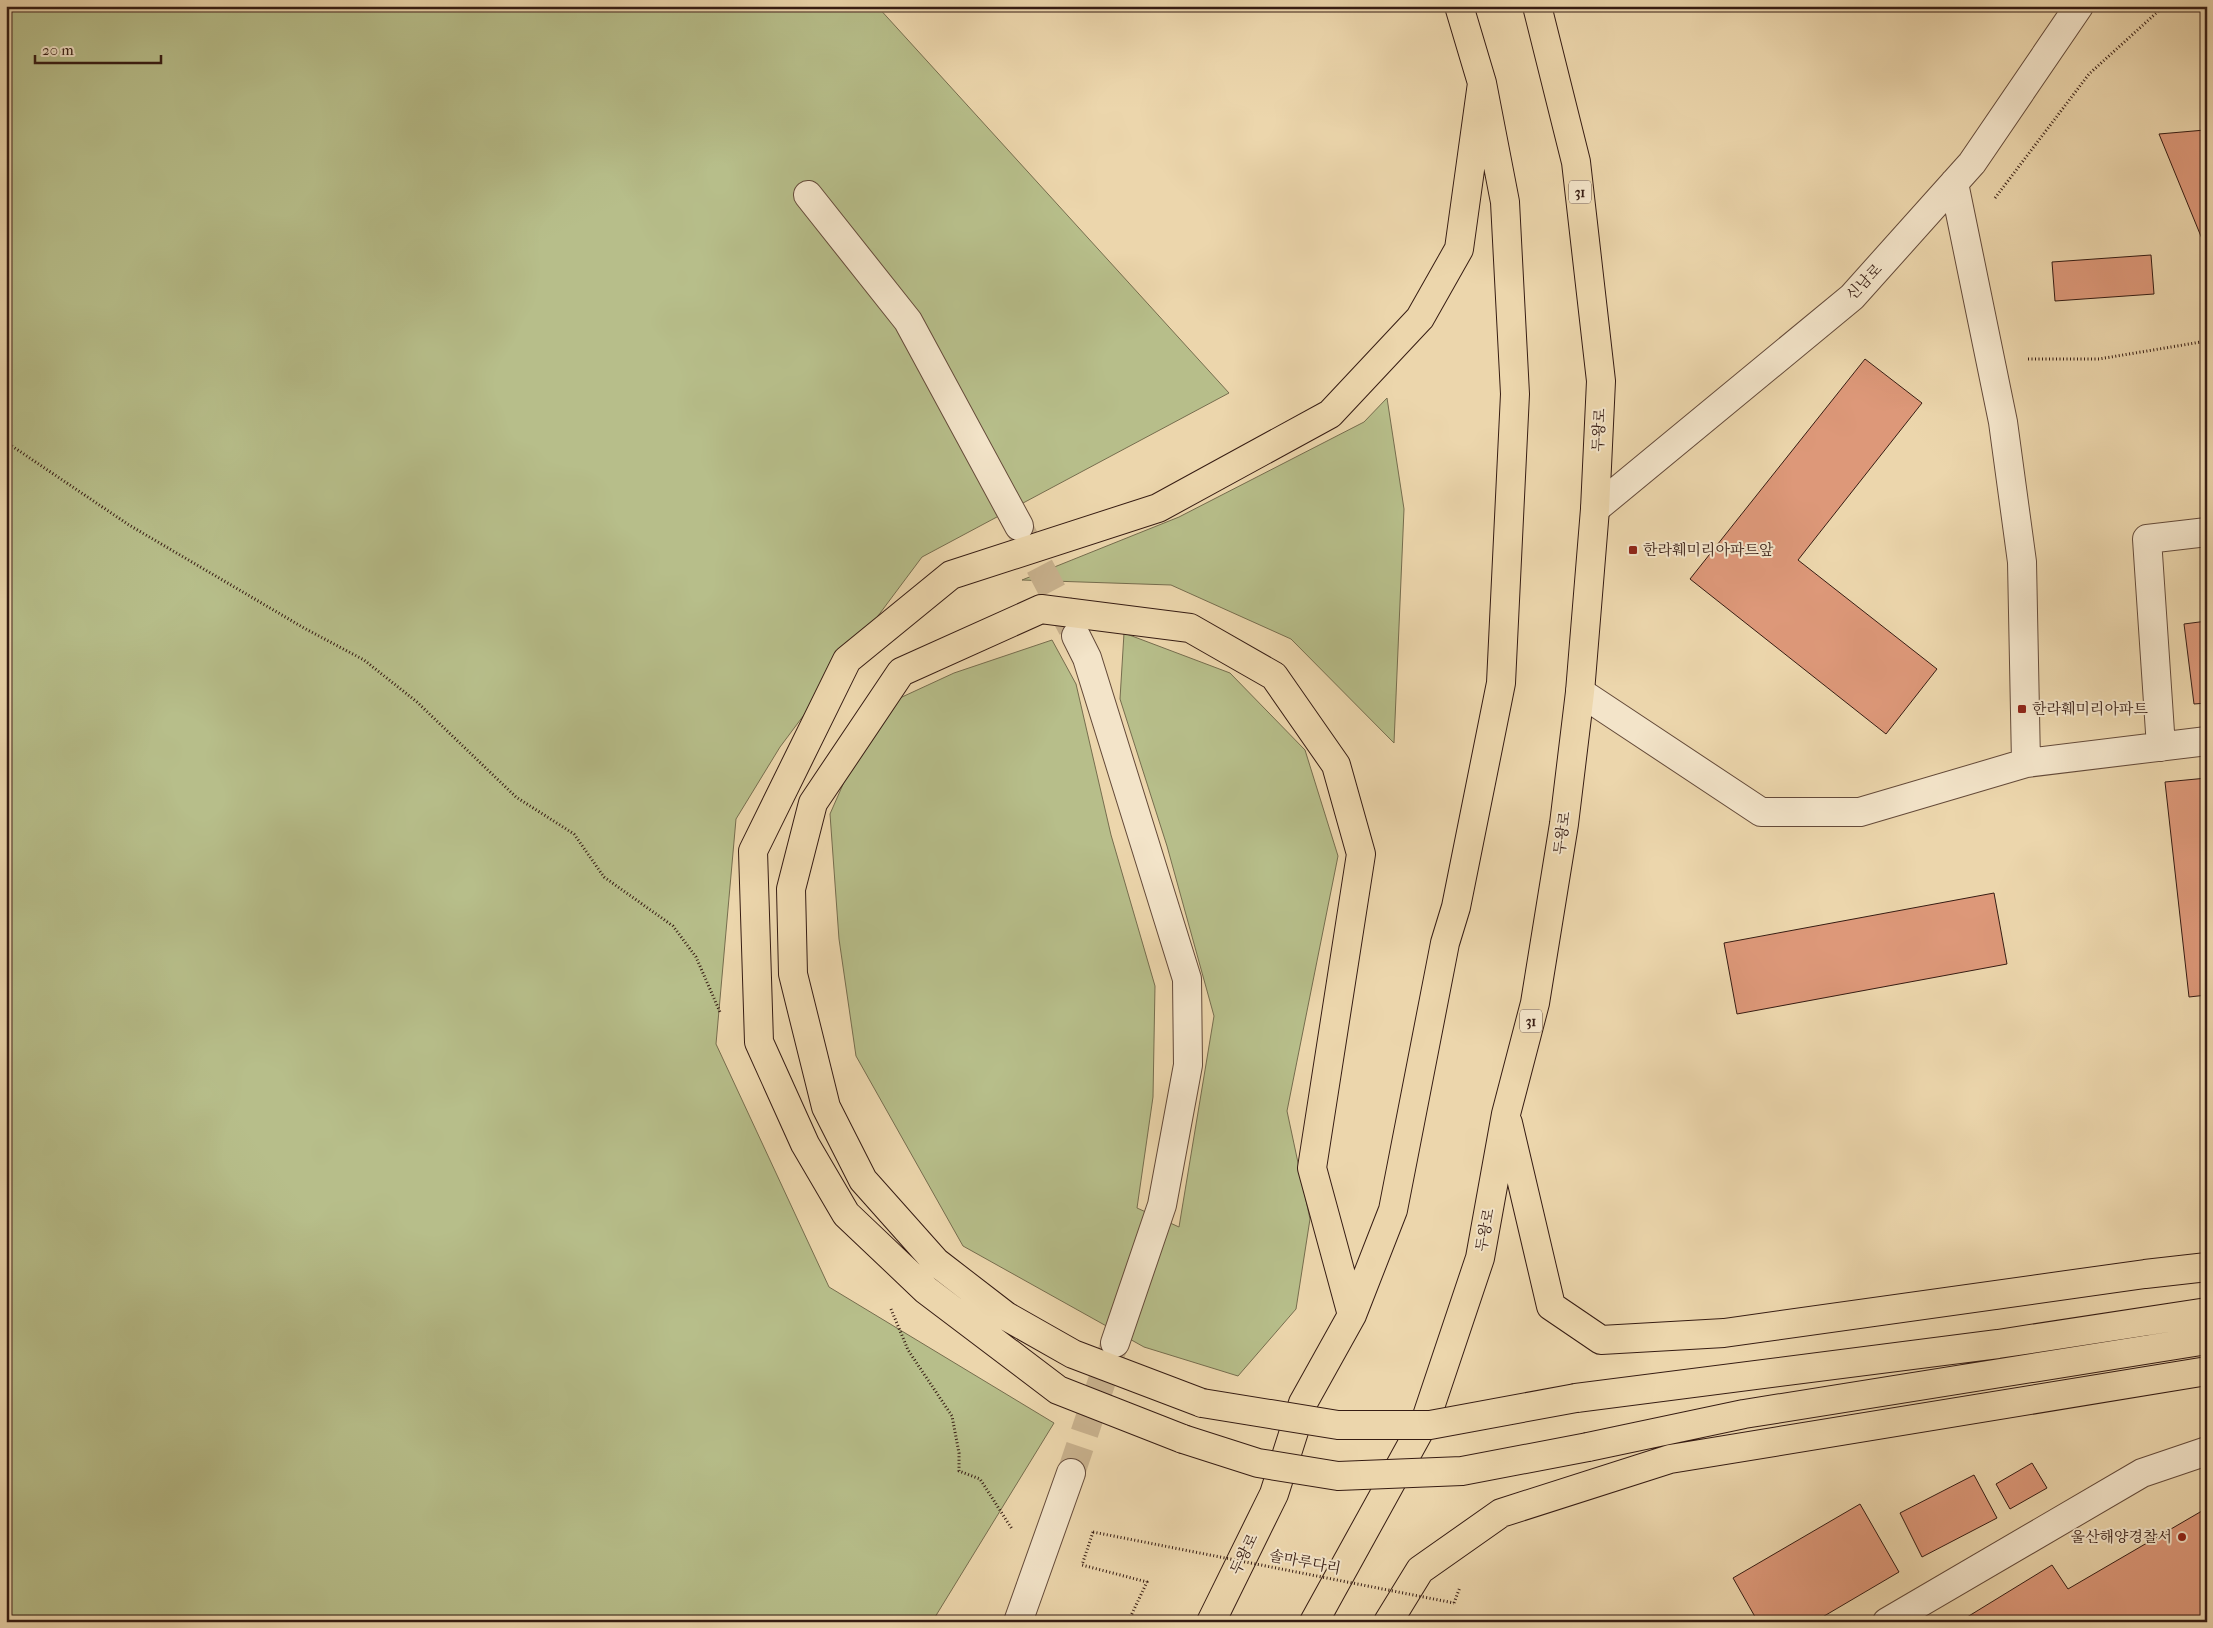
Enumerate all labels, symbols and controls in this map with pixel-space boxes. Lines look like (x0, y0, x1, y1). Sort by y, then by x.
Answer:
scale bar (35, 32, 161, 64)
text: 20 m (42, 41, 74, 59)
road number: 31 (1569, 180, 1591, 203)
street label: 신남로 (1842, 260, 1886, 304)
street label: 두왕로 (1589, 407, 1609, 452)
place label: 한라훼미리아파트앞 (1643, 541, 1774, 559)
marker: 한라훼미리아파트앞 (1627, 544, 1639, 556)
place label: 한라훼미리아파트 (2032, 700, 2148, 718)
marker: 한라훼미리아파트 (2016, 703, 2028, 715)
street label: 두왕로 (1550, 810, 1574, 856)
road number: 31 (1520, 1009, 1542, 1032)
street label: 두왕로 (1472, 1206, 1498, 1253)
place label: 울산해양경찰서 (2071, 1528, 2172, 1546)
street label: 두왕로 (1226, 1530, 1262, 1577)
marker: 울산해양경찰서 (2176, 1531, 2188, 1543)
street label: 솔마루다리 (1268, 1546, 1342, 1578)

